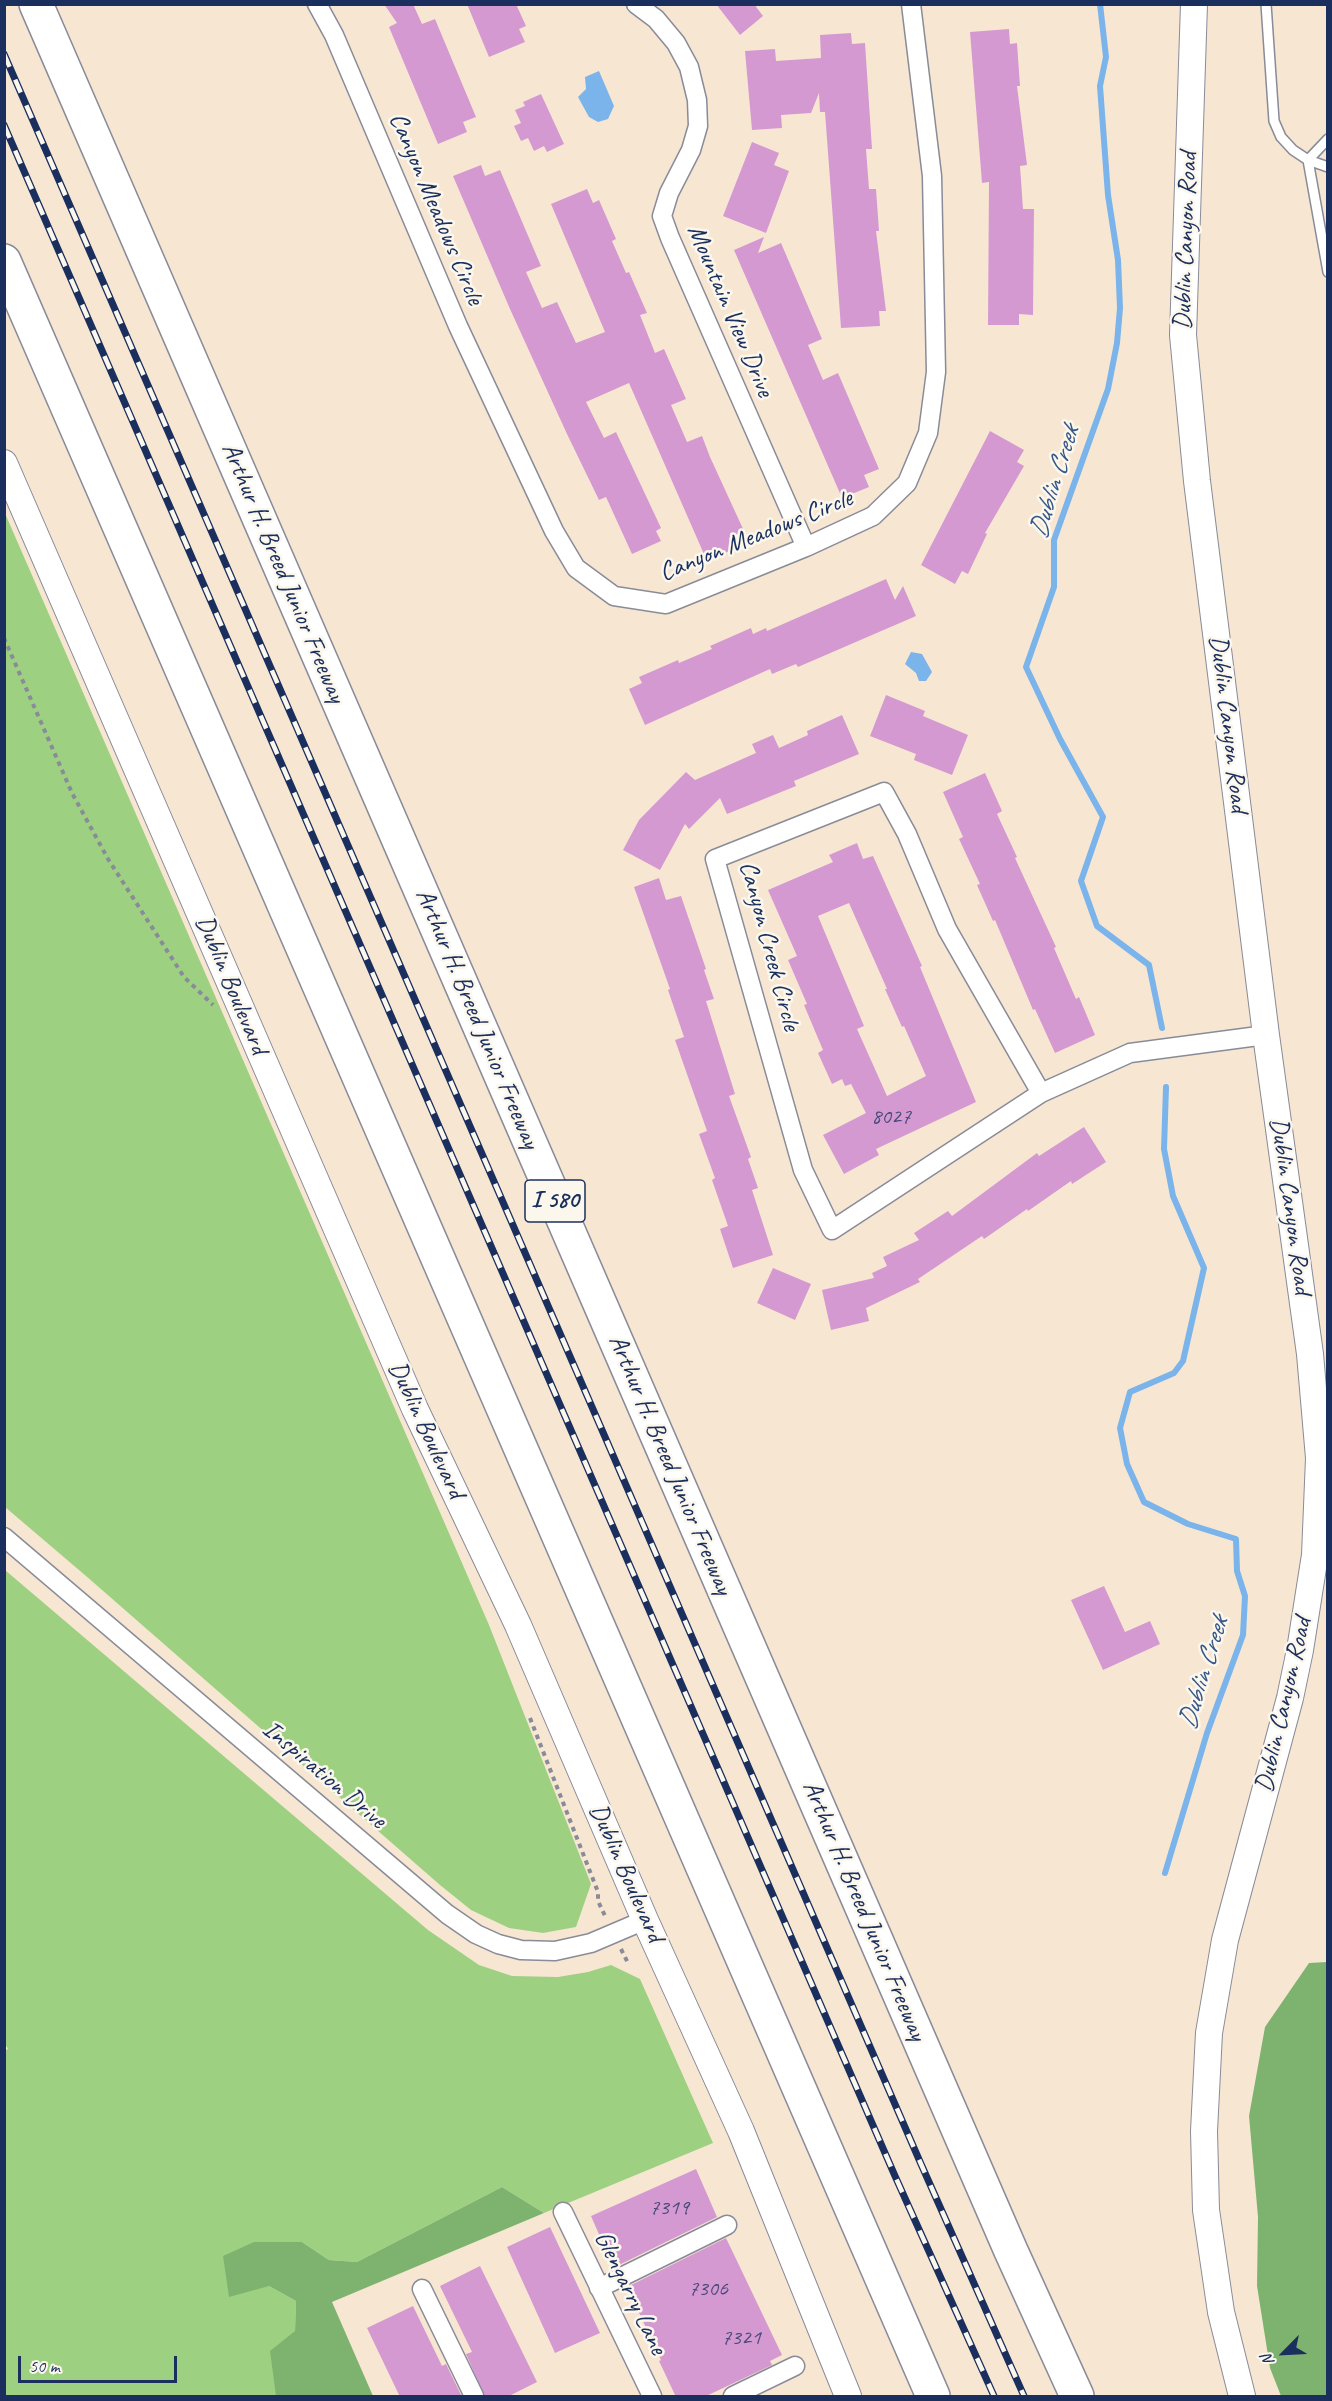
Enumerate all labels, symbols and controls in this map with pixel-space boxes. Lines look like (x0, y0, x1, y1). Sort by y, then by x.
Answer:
street label: Canyon Meadows Circle (382, 108, 490, 310)
street label: Dublin Canyon Road (1167, 152, 1205, 330)
street label: Mountain View Drive (680, 220, 780, 402)
water label: Dublin Creek (1023, 422, 1087, 542)
street label: Arthur H. Breed Junior Freeway (214, 438, 352, 708)
street label: Canyon Meadows Circle (655, 483, 857, 589)
street label: Dublin Canyon Road (1202, 634, 1254, 814)
street label: Canyon Creek Circle (731, 858, 807, 1034)
street label: Arthur H. Breed Junior Freeway (408, 884, 546, 1154)
street label: Dublin Boulevard (188, 911, 274, 1059)
house number: 8027 (871, 1104, 911, 1130)
street label: Dublin Canyon Road (1262, 1116, 1318, 1296)
road number: I 580 (525, 1180, 585, 1222)
street label: Arthur H. Breed Junior Freeway (601, 1330, 739, 1600)
street label: Dublin Boulevard (381, 1356, 471, 1504)
water label: Dublin Creek (1172, 1613, 1236, 1733)
street label: Dublin Canyon Road (1249, 1615, 1319, 1795)
street label: Inspiration Drive (256, 1714, 392, 1836)
street label: Arthur H. Breed Junior Freeway (795, 1776, 933, 2046)
street label: Dublin Boulevard (582, 1799, 670, 1947)
house number: 7319 (649, 2195, 689, 2221)
street label: Glengarry Lane (587, 2226, 673, 2360)
house number: 7306 (688, 2276, 728, 2302)
north arrow (1254, 2323, 1314, 2383)
house number: 7321 (721, 2325, 761, 2351)
scale bar (21, 2344, 180, 2382)
text: N (1256, 2352, 1279, 2369)
text: 50 m (29, 2355, 60, 2377)

